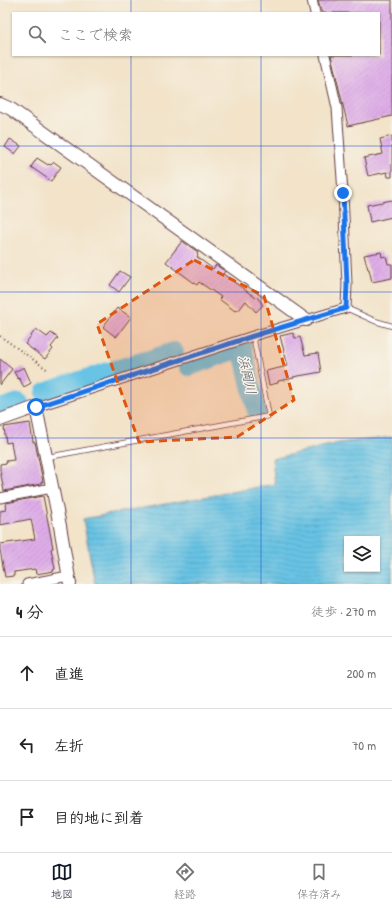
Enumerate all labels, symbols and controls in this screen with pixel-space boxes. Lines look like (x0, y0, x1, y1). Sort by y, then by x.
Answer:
search box (12, 12, 380, 56)
icon: search (26, 23, 48, 45)
text: ここで検索 (58, 24, 133, 45)
route end (334, 184, 352, 202)
water label: 浜岡川 (235, 354, 261, 396)
route start (27, 398, 45, 416)
map controls (344, 536, 380, 572)
button: layers (344, 536, 380, 572)
text: 4 分 (16, 600, 43, 623)
text: 徒歩 · 270 m (311, 602, 376, 620)
icon: ahead (16, 662, 38, 684)
text: 直進 (54, 663, 84, 684)
text: 200 m (346, 664, 376, 682)
icon: left (16, 734, 38, 756)
text: 左折 (54, 735, 84, 756)
text: 70 m (352, 736, 376, 754)
icon: arrive (16, 806, 38, 828)
text: 目的地に到着 (54, 807, 144, 828)
tab: 地図 (51, 861, 73, 901)
tab: 経路 (174, 861, 196, 901)
tab: 保存済み (297, 861, 341, 901)

